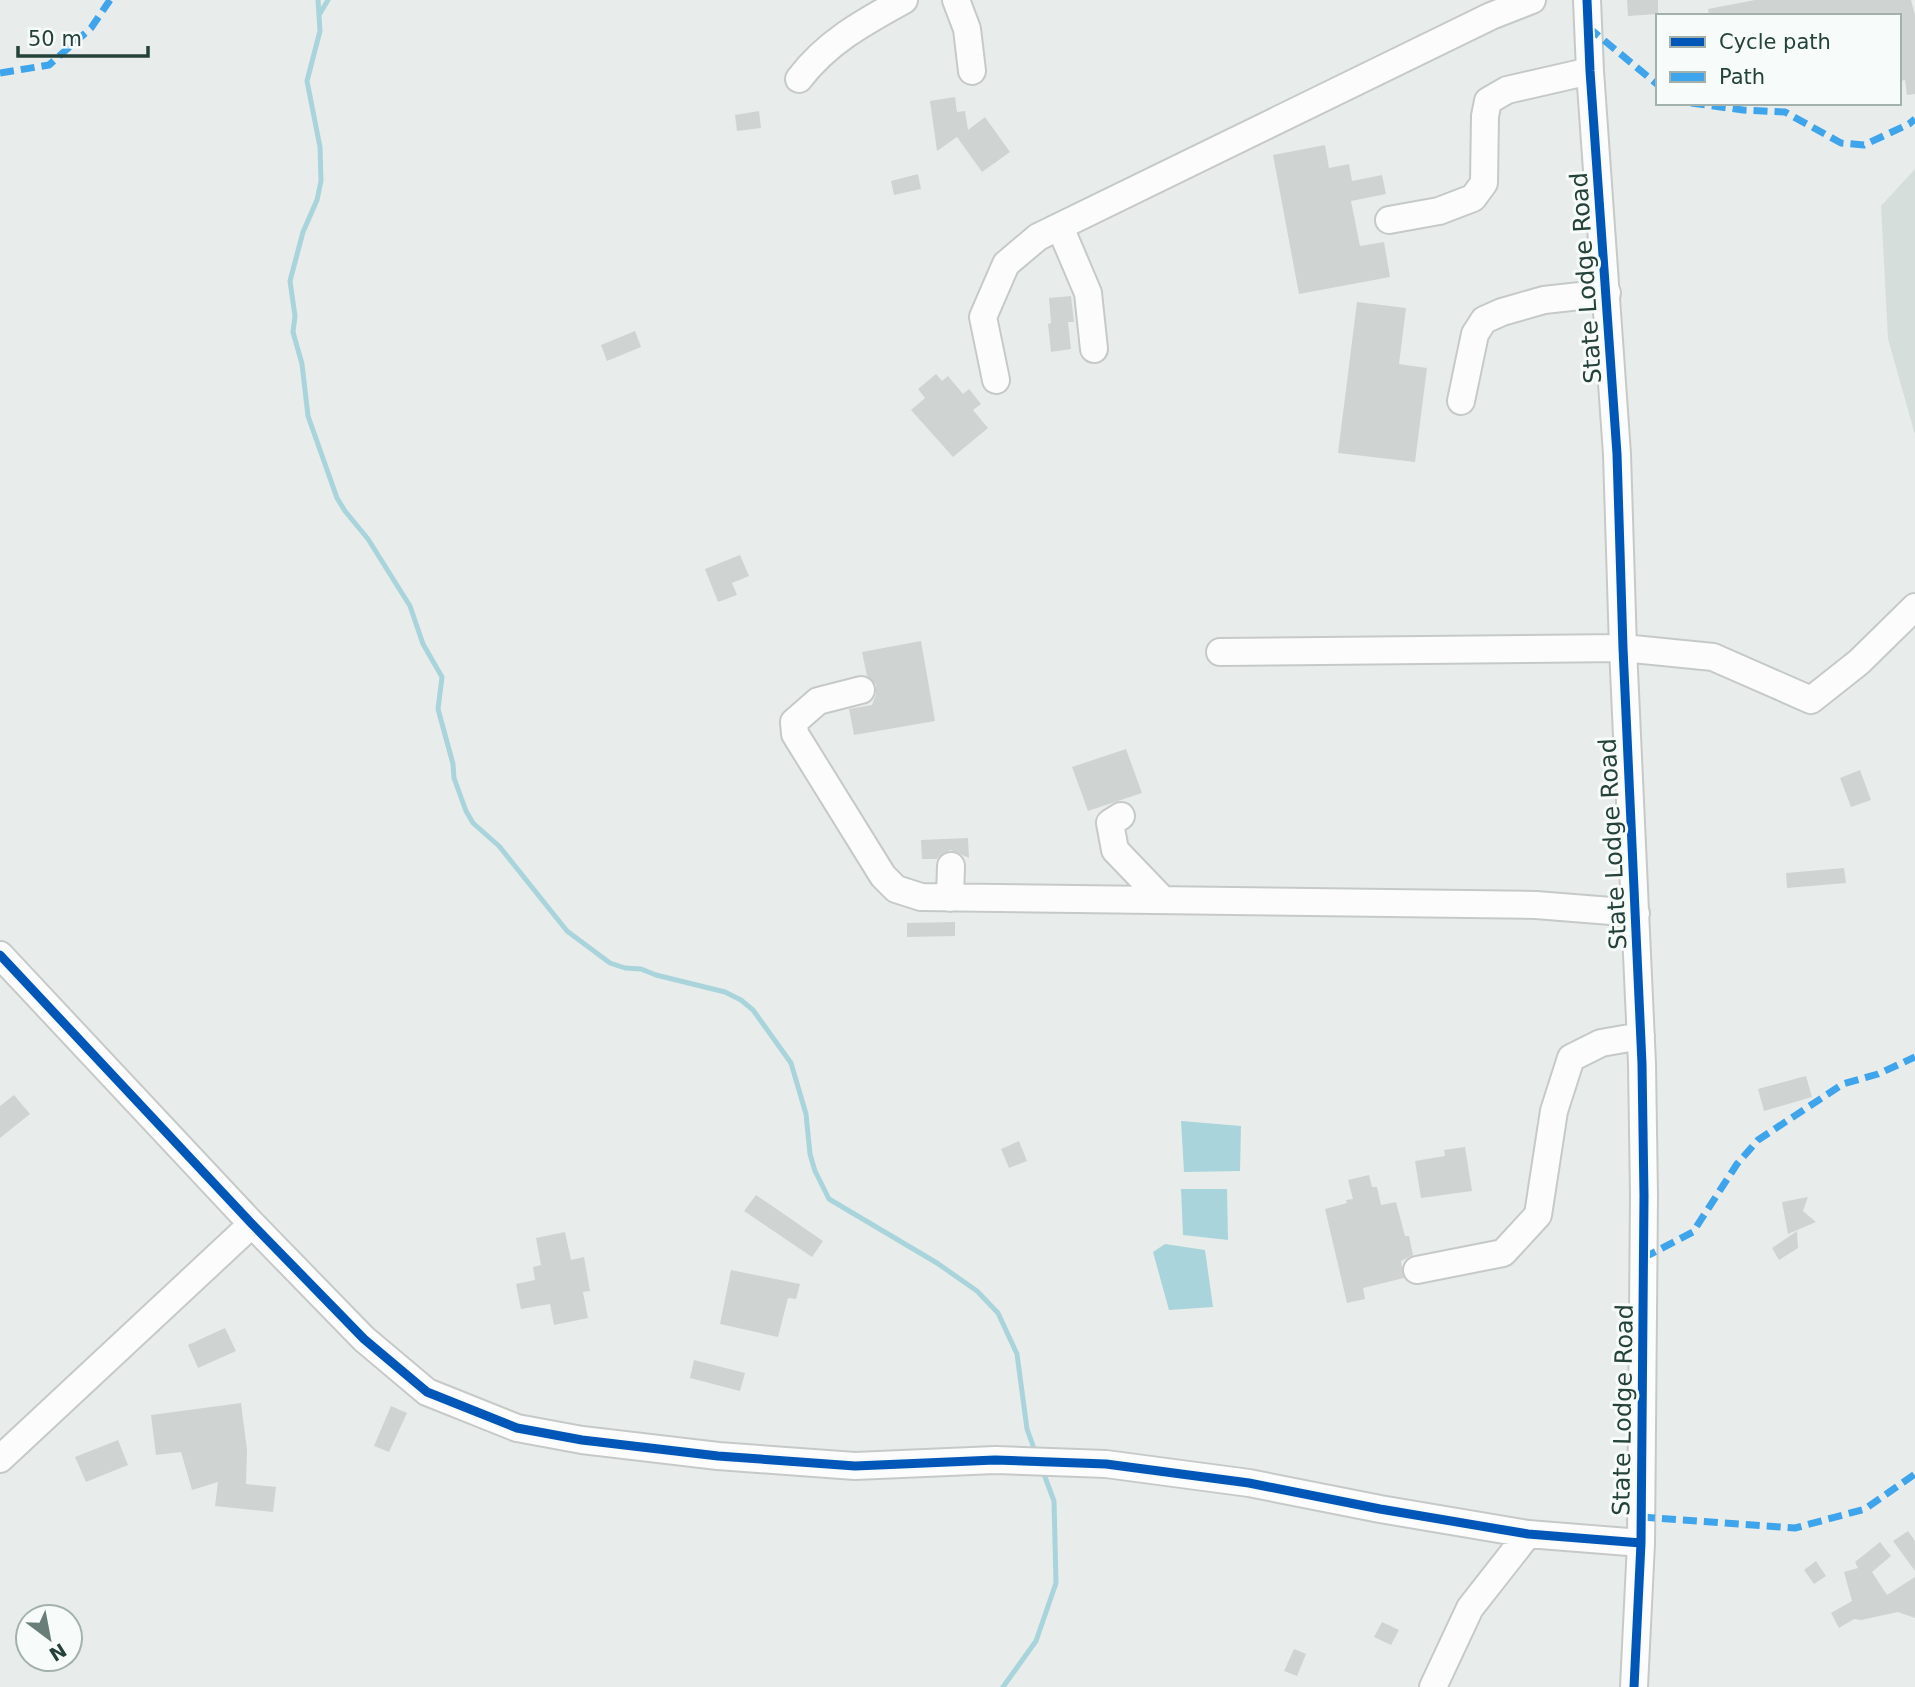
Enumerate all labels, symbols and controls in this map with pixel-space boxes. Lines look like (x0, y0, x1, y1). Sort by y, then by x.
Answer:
scale bar (18, 14, 147, 58)
legend (1656, 14, 1901, 105)
text: 50 m (28, 27, 82, 51)
text: Cycle path (1719, 30, 1831, 54)
text: Path (1719, 65, 1765, 89)
street label: State Lodge Road (1565, 171, 1607, 385)
street label: State Lodge Road (1593, 737, 1633, 951)
street label: State Lodge Road (1607, 1304, 1639, 1516)
north arrow (14, 1603, 84, 1673)
text: N (45, 1639, 71, 1666)

